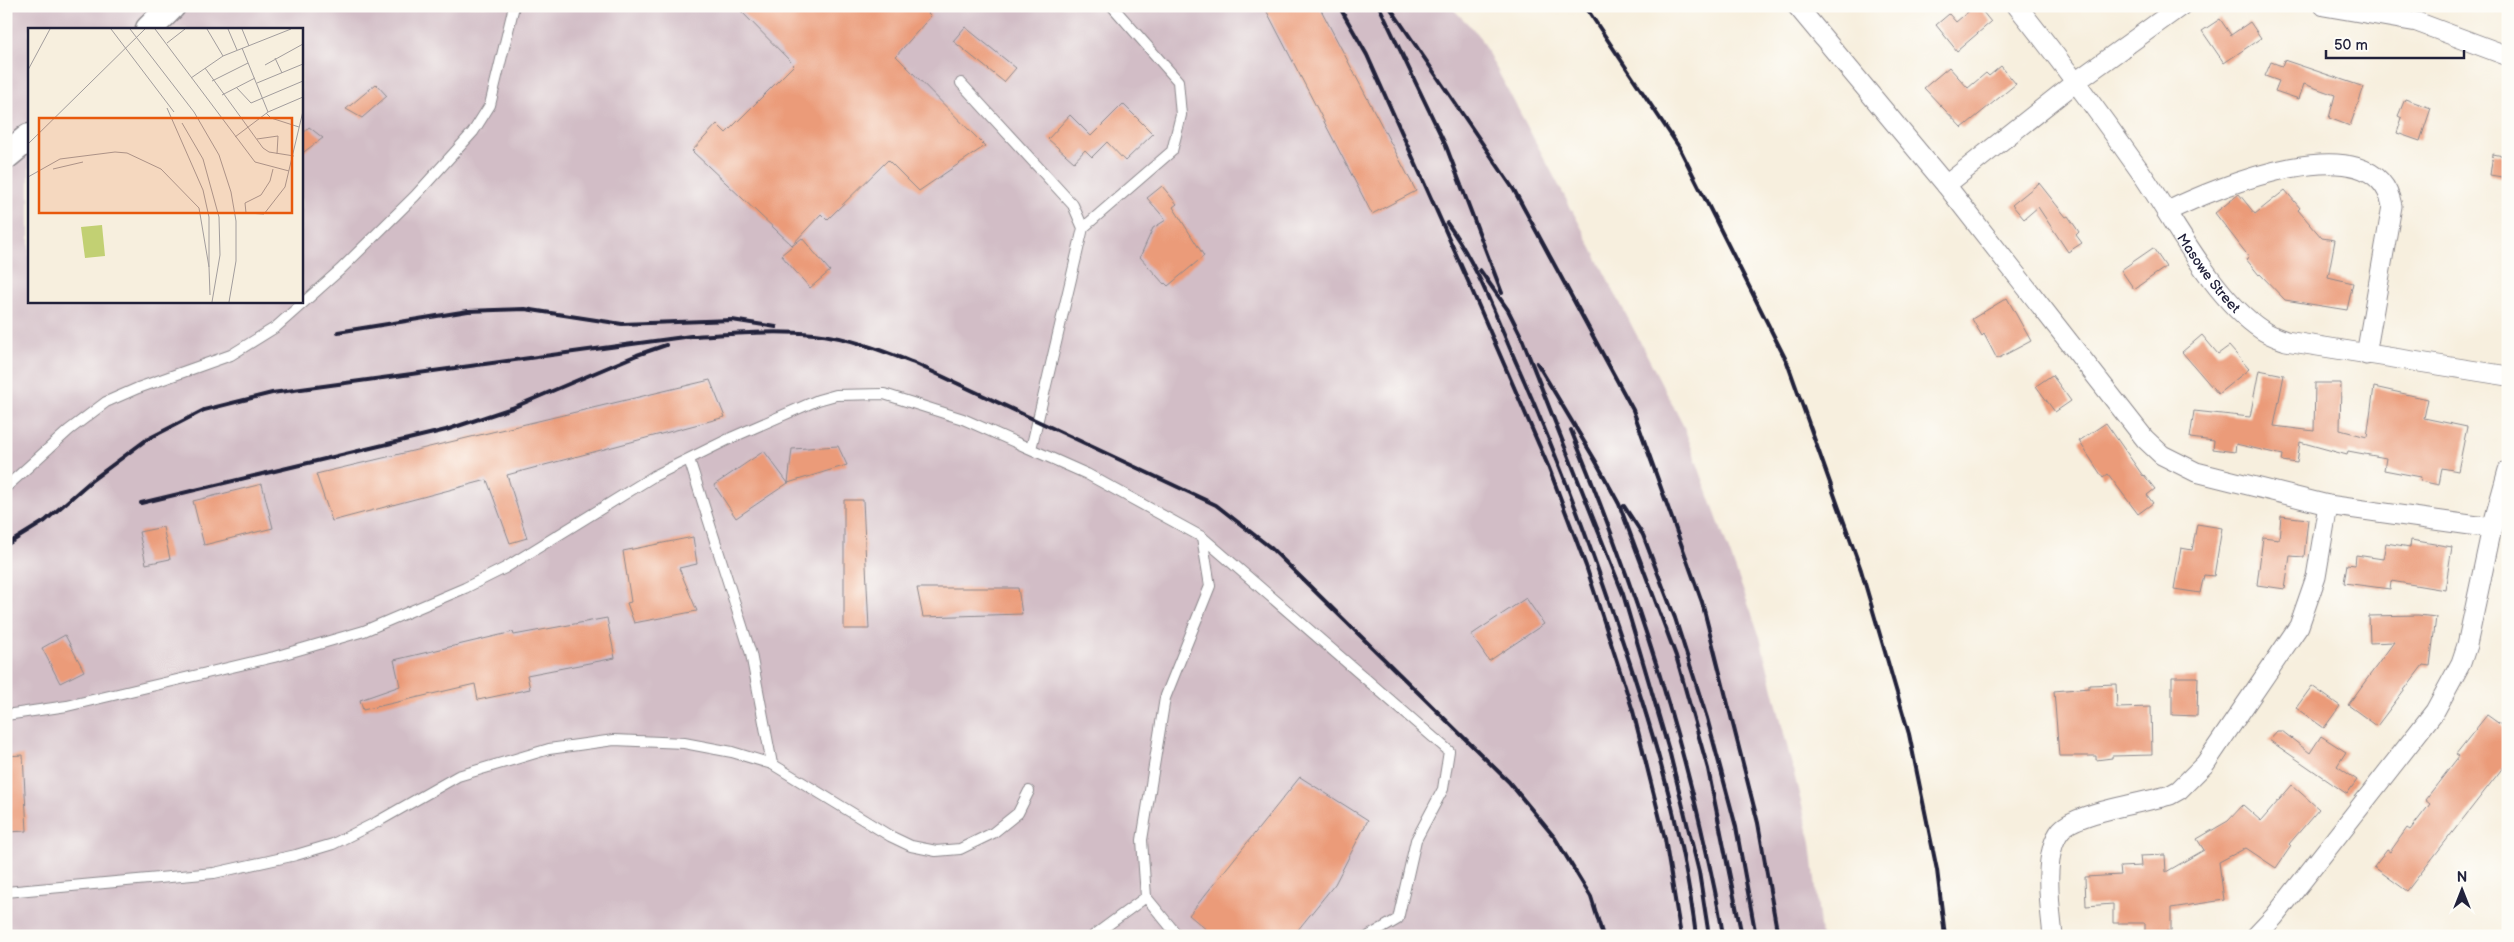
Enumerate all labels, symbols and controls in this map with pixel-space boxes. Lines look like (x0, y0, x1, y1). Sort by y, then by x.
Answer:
inset map (28, 28, 302, 302)
scale bar (2326, 28, 2464, 60)
text: 50 m (2334, 36, 2368, 55)
street label: Masowe Street (2174, 230, 2245, 317)
north arrow (2436, 864, 2486, 914)
text: N (2457, 869, 2467, 886)

